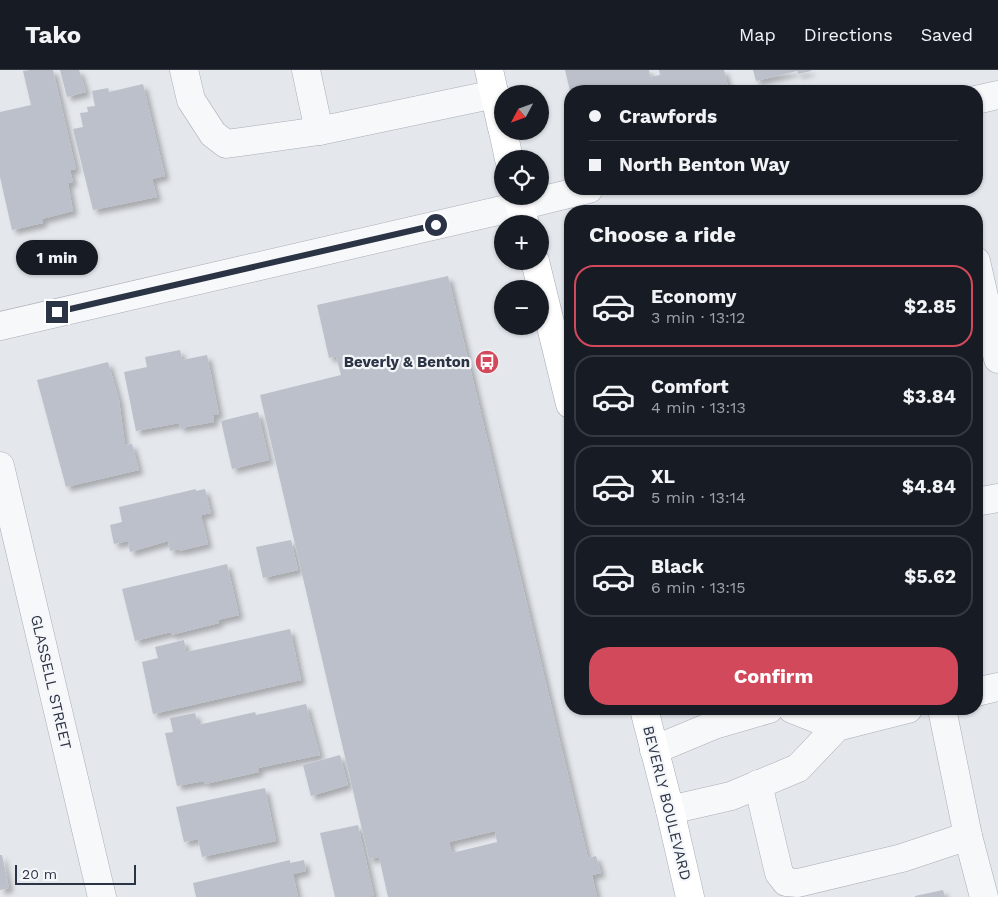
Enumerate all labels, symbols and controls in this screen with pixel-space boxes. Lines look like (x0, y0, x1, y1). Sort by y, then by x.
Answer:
text: Tako (25, 21, 81, 49)
text: Map (739, 24, 776, 45)
text: Directions (804, 24, 893, 45)
text: Saved (921, 24, 973, 45)
north arrow (494, 85, 549, 140)
map controls (494, 85, 549, 335)
text: Crawfords (619, 105, 717, 128)
button: locate (494, 150, 549, 205)
text: North Benton Way (619, 153, 790, 176)
route start (425, 214, 447, 236)
button: + (494, 215, 549, 270)
text: Choose a ride (589, 222, 736, 247)
callout: 1 min (16, 240, 98, 274)
text: 1 min (36, 248, 78, 267)
button: − (494, 280, 549, 335)
icon: car (591, 284, 636, 329)
text: Economy (651, 285, 736, 308)
text: $2.85 (904, 295, 956, 318)
route end (46, 301, 68, 323)
text: 3 min · 13:12 (651, 308, 745, 327)
bus stop icon: Beverly & Benton (474, 349, 500, 375)
place label: Beverly & Benton (344, 353, 470, 371)
icon: car (591, 374, 636, 419)
text: Comfort (651, 375, 729, 398)
text: $3.84 (903, 385, 956, 408)
text: 4 min · 13:13 (651, 398, 746, 417)
icon: car (591, 464, 636, 509)
text: XL (651, 465, 675, 488)
text: $4.84 (902, 475, 956, 498)
text: 5 min · 13:14 (651, 488, 746, 507)
icon: car (591, 554, 636, 599)
text: Black (651, 555, 704, 578)
text: $5.62 (904, 565, 956, 588)
text: 6 min · 13:15 (651, 578, 746, 597)
street label: GLASSELL STREET (27, 613, 75, 751)
button: Confirm (589, 647, 958, 705)
street label: BEVERLY BOULEVARD (639, 724, 695, 882)
scale bar (15, 862, 136, 885)
text: 20 m (22, 866, 57, 882)

